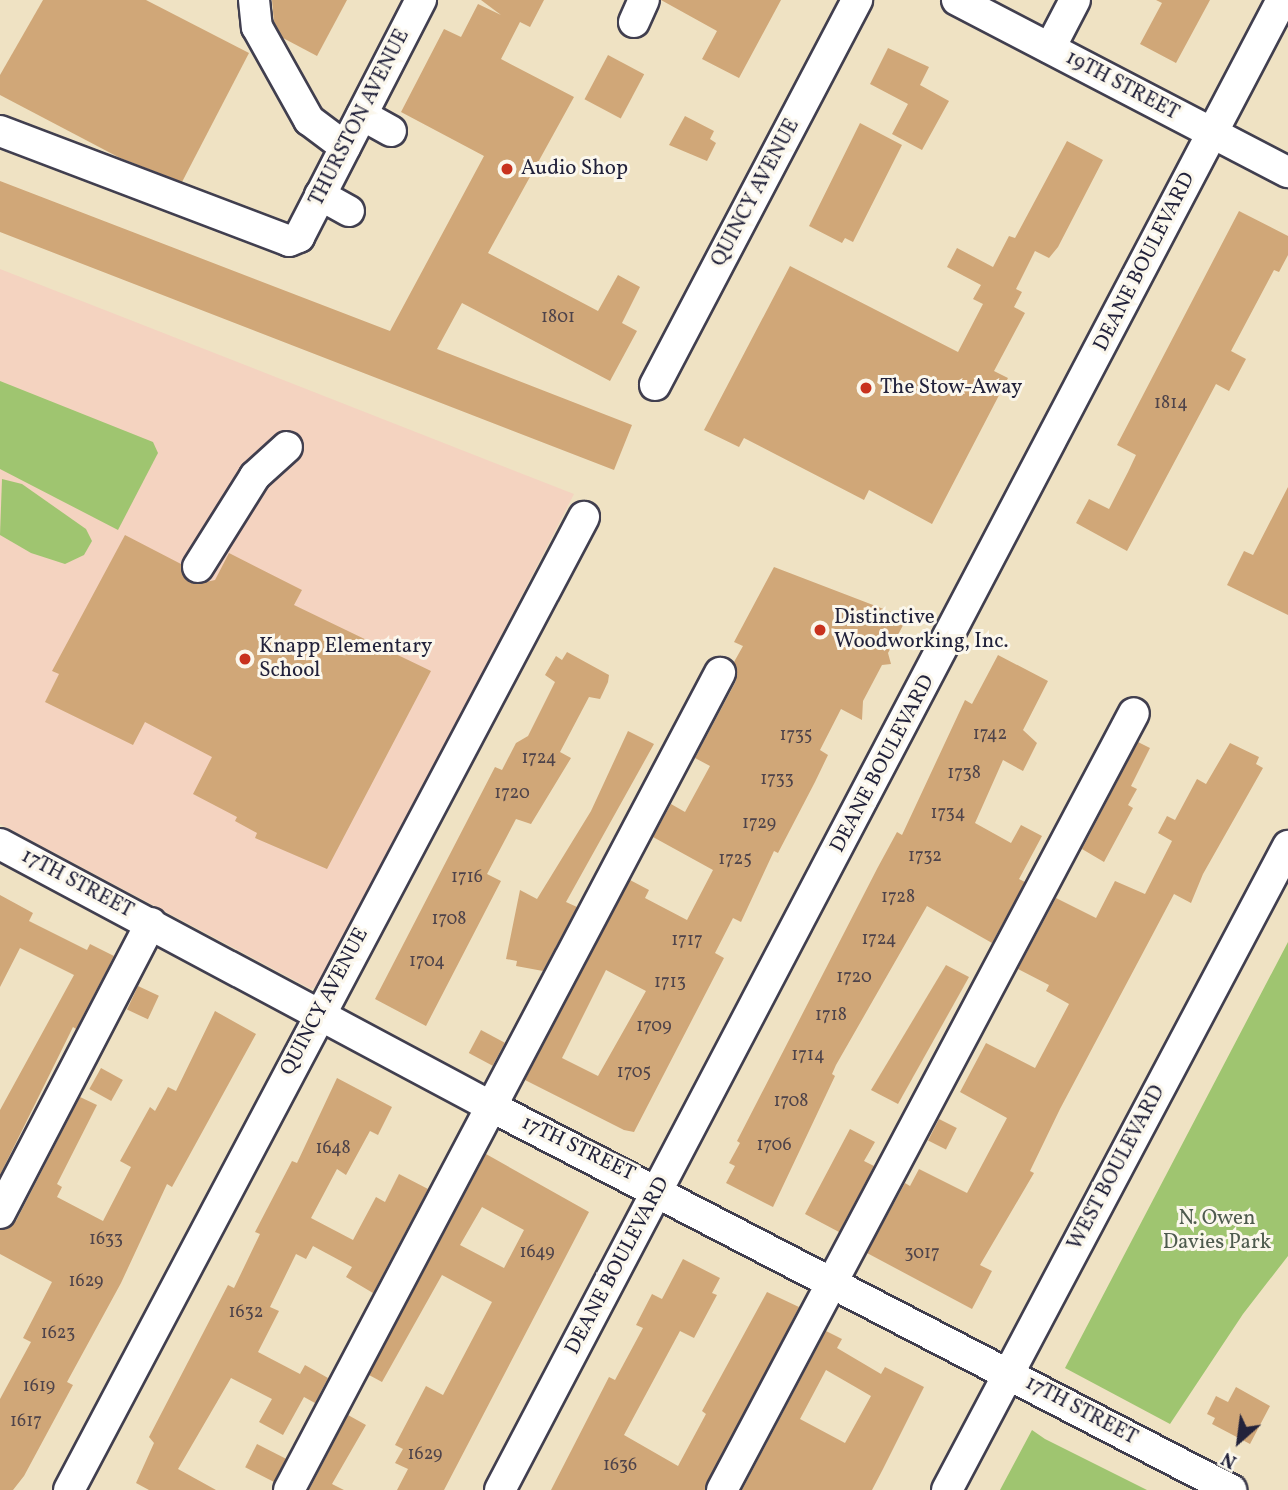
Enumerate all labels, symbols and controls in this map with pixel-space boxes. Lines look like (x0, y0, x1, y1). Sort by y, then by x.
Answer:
street label: THURSTON AVENUE (304, 25, 416, 211)
street label: 19TH STREET (1061, 46, 1183, 126)
street label: QUINCY AVENUE (706, 115, 806, 271)
place label: Audio Shop (521, 156, 628, 182)
marker: Audio Shop (499, 161, 515, 177)
street label: DEANE BOULEVARD (1089, 168, 1201, 356)
house number: 1801 (541, 307, 575, 329)
place label: The Stow-Away (880, 375, 1022, 401)
marker: The Stow-Away (858, 380, 874, 396)
house number: 1814 (1154, 393, 1188, 415)
place label: Distinctive Woodworking, Inc. (834, 605, 1009, 655)
marker: Distinctive Woodworking, Inc. (812, 622, 828, 638)
place label: Knapp Elementary School (259, 634, 432, 684)
marker: Knapp Elementary School (237, 651, 253, 667)
street label: DEANE BOULEVARD (826, 671, 940, 857)
house number: 1742 (973, 724, 1007, 746)
house number: 1735 (779, 725, 813, 747)
house number: 1724 (521, 748, 557, 770)
house number: 1738 (947, 763, 981, 785)
house number: 1733 (760, 769, 794, 791)
house number: 1720 (494, 783, 530, 805)
house number: 1734 (930, 803, 966, 825)
house number: 1729 (742, 813, 776, 835)
street label: 17TH STREET (17, 844, 137, 924)
house number: 1732 (908, 846, 942, 868)
house number: 1725 (718, 849, 752, 871)
house number: 1716 (451, 867, 483, 889)
house number: 1728 (881, 887, 915, 909)
house number: 1708 (432, 909, 466, 931)
street label: QUINCY AVENUE (275, 924, 375, 1080)
house number: 1724 (861, 929, 897, 951)
house number: 1717 (671, 930, 703, 952)
house number: 1704 (409, 951, 445, 973)
house number: 1720 (836, 967, 872, 989)
house number: 1713 (654, 972, 686, 994)
house number: 1718 (815, 1005, 847, 1027)
house number: 1709 (636, 1016, 672, 1038)
house number: 1714 (791, 1045, 825, 1067)
house number: 1705 (617, 1062, 651, 1084)
street label: WEST BOULEVARD (1063, 1081, 1171, 1255)
house number: 1708 (774, 1091, 808, 1113)
street label: 17TH STREET (517, 1111, 639, 1187)
house number: 1706 (756, 1135, 792, 1157)
house number: 1648 (315, 1138, 351, 1160)
street label: DEANE BOULEVARD (561, 1173, 675, 1359)
park label: N. Owen Davies Park (1163, 1206, 1271, 1256)
house number: 1633 (89, 1229, 123, 1251)
house number: 1649 (519, 1242, 555, 1264)
house number: 3017 (904, 1243, 940, 1265)
house number: 1629 (69, 1271, 103, 1293)
house number: 1632 (229, 1302, 263, 1324)
house number: 1623 (41, 1323, 75, 1345)
street label: 17TH STREET (1021, 1371, 1141, 1451)
house number: 1619 (23, 1376, 55, 1398)
north arrow (1204, 1406, 1274, 1476)
house number: 1617 (10, 1411, 42, 1433)
house number: 1629 (408, 1444, 442, 1466)
text: N (1217, 1445, 1241, 1474)
house number: 1636 (603, 1455, 637, 1477)

